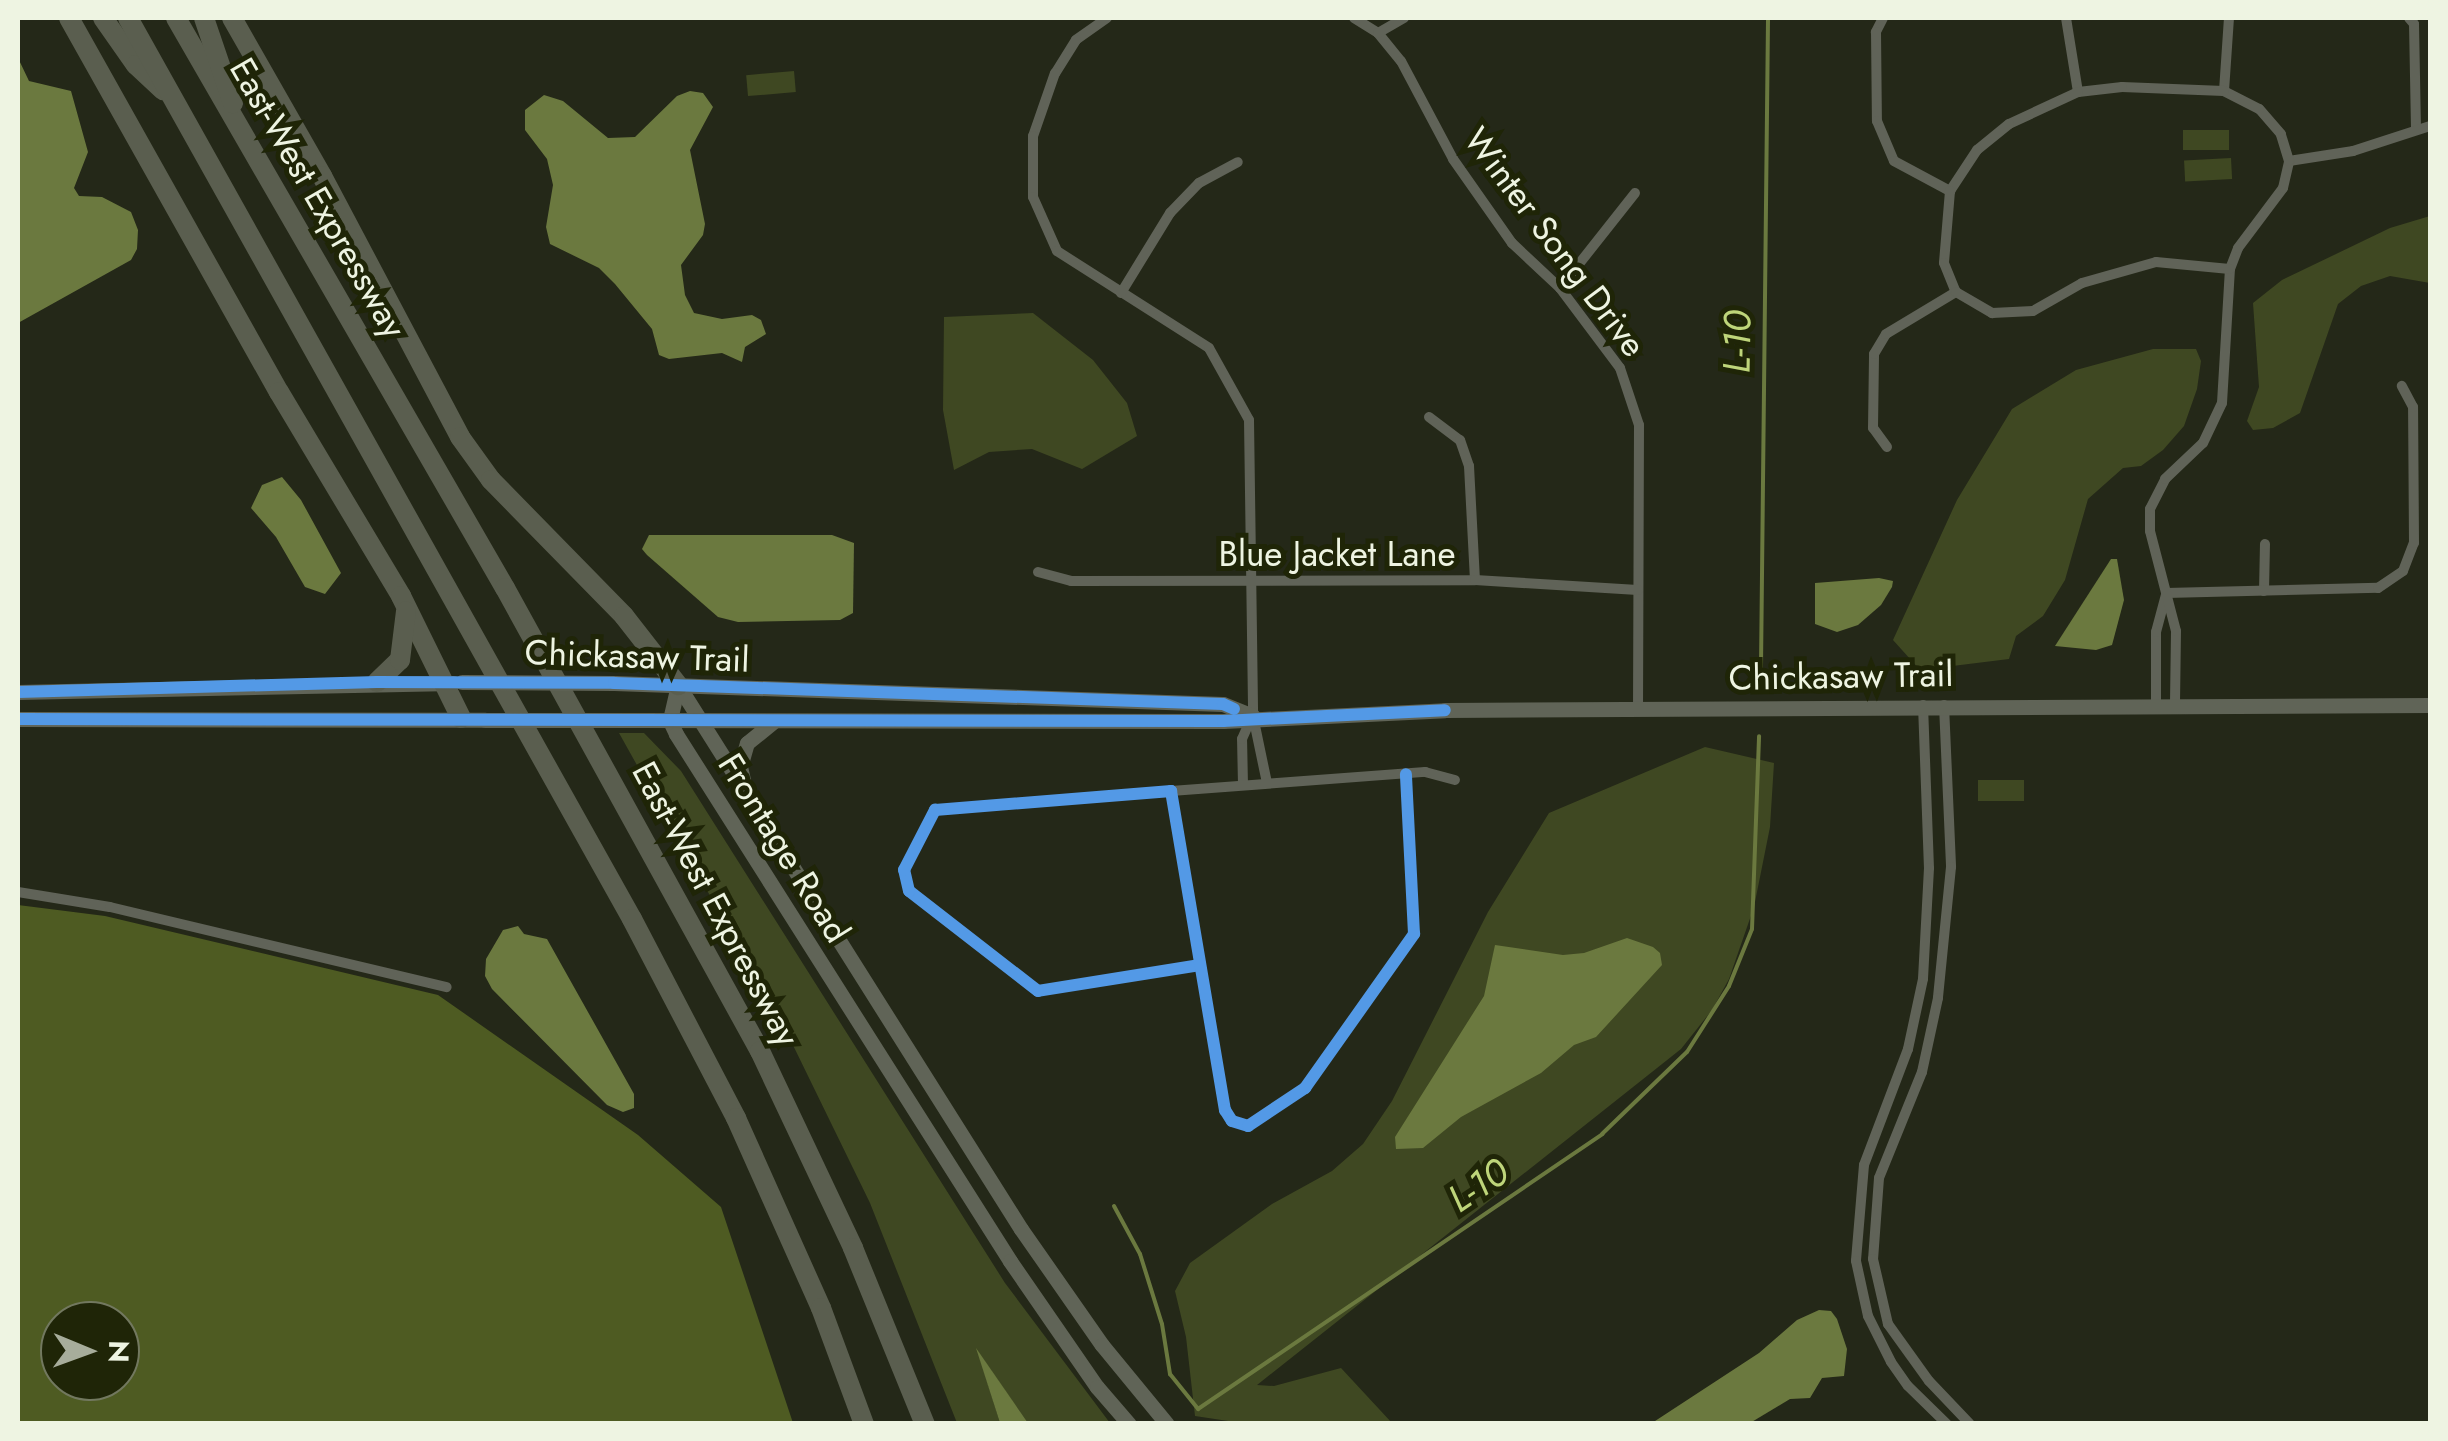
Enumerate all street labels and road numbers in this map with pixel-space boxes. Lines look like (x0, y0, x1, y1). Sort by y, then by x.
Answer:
street label: East-West Expressway (221, 51, 415, 345)
street label: Winter Song Drive (1455, 119, 1655, 365)
street label: Blue Jacket Lane (1218, 533, 1456, 575)
street label: Chickasaw Trail (524, 631, 750, 681)
street label: Chickasaw Trail (1728, 653, 1954, 699)
street label: Frontage Road (709, 746, 859, 950)
street label: East-West Expressway (623, 755, 809, 1053)

